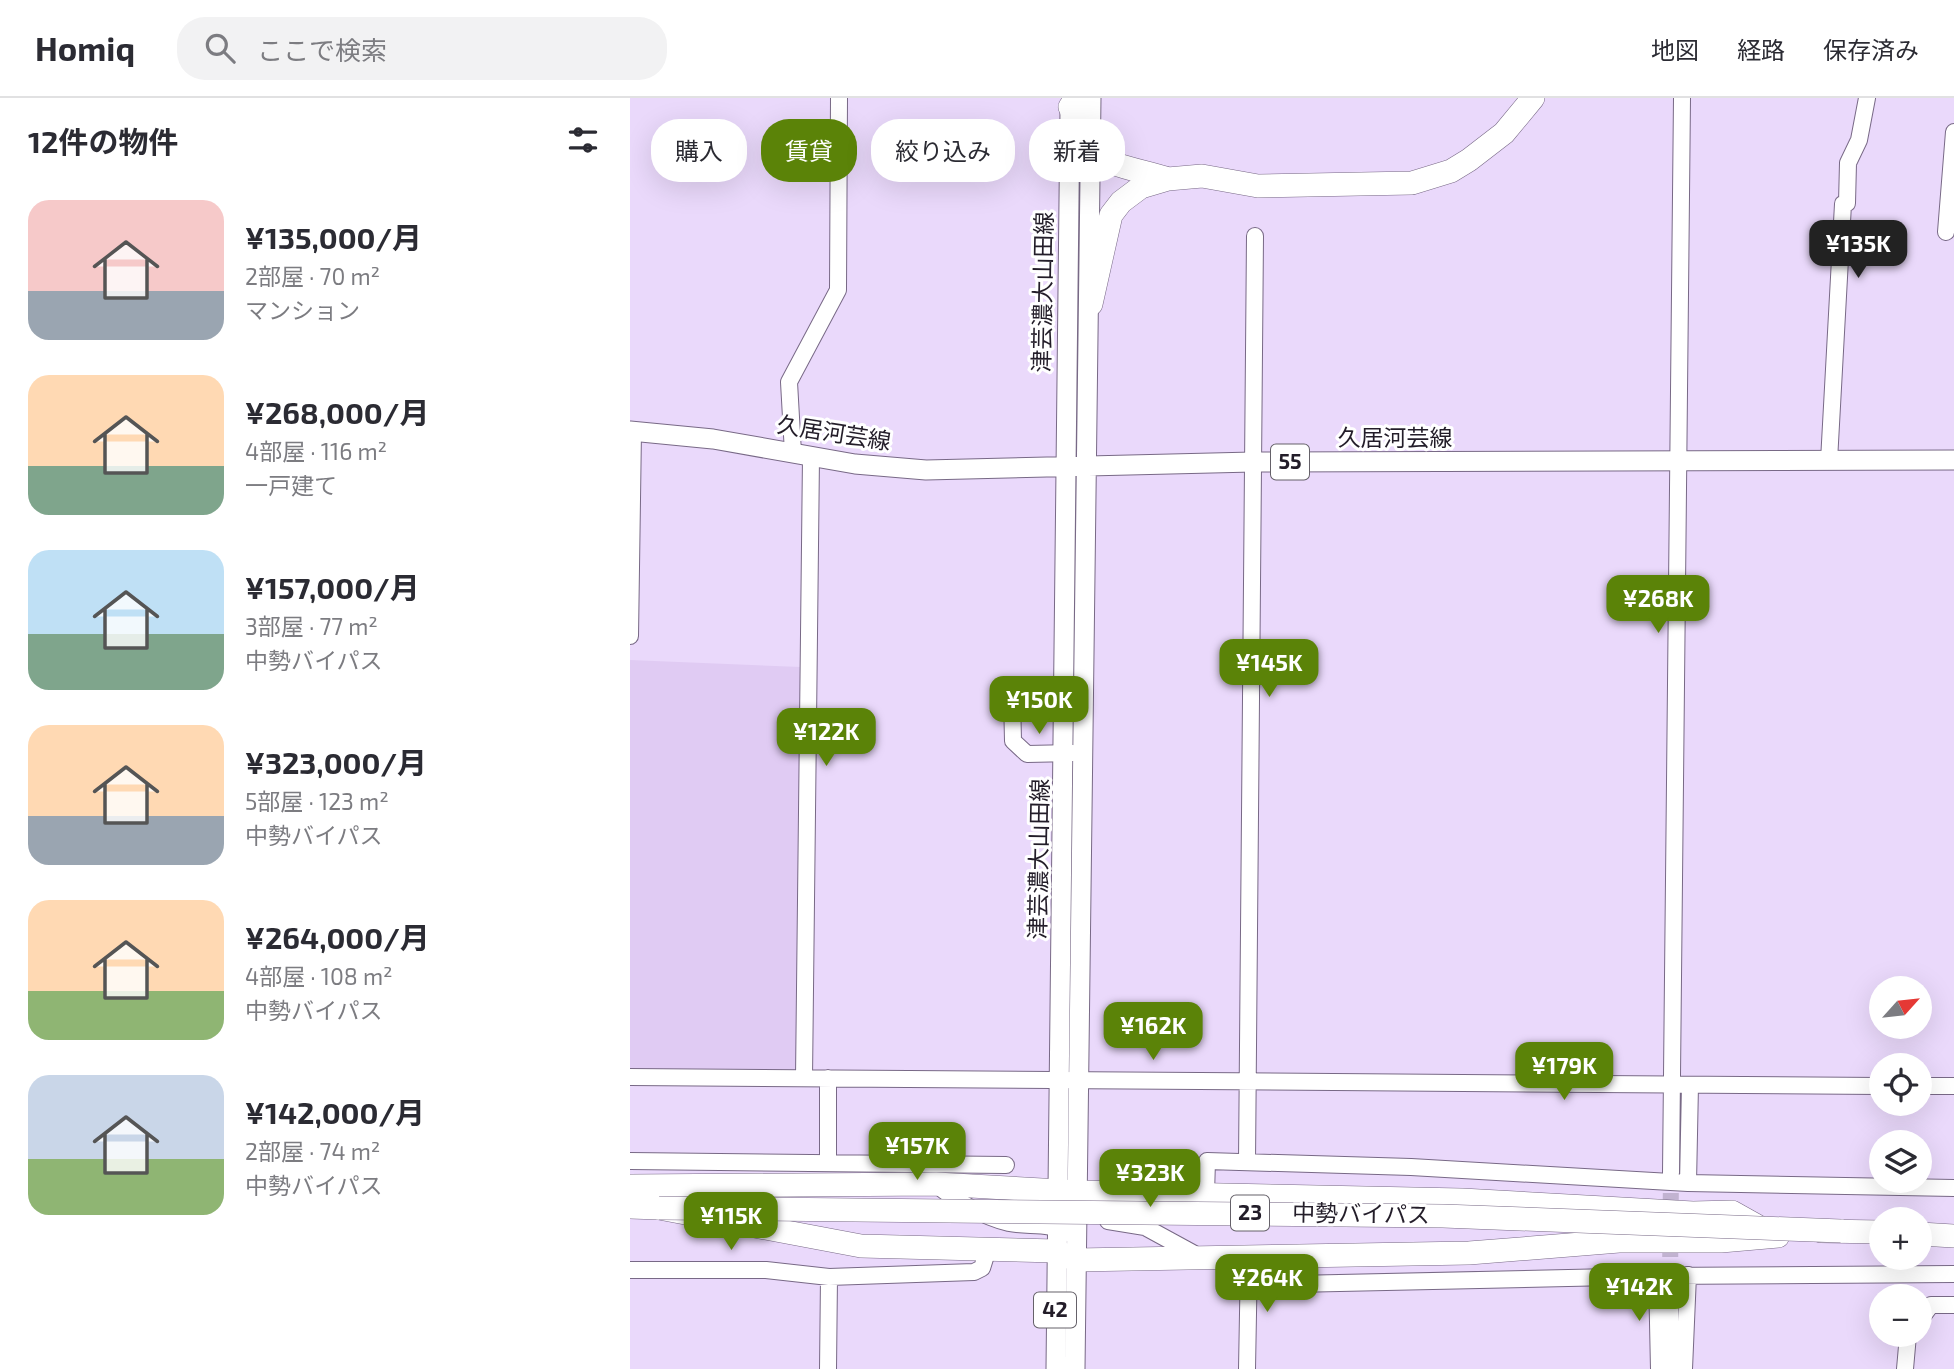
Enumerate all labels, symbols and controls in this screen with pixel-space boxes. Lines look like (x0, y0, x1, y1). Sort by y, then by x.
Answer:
search box (177, 17, 667, 80)
text: Homiq (35, 28, 135, 68)
icon: search (201, 29, 239, 67)
text: ここで検索 (257, 34, 387, 65)
text: 地図 (1651, 35, 1699, 64)
text: 経路 (1737, 35, 1785, 64)
text: 保存済み (1823, 35, 1919, 64)
chip: 購入 (651, 119, 747, 182)
chip: 賃貸 (761, 119, 857, 182)
chip: 絞り込み (871, 119, 1015, 182)
chip: 新着 (1029, 119, 1125, 182)
icon: filters (564, 121, 602, 159)
text: 12件の物件 (28, 123, 178, 159)
street label: 津芸濃大山田線 (1027, 211, 1057, 373)
text: ¥135,000/月 (245, 219, 422, 255)
pin: ¥135K (1809, 220, 1907, 280)
icon: home (84, 228, 168, 312)
text: ¥135K (1825, 229, 1891, 257)
text: 2部屋 · 70 m² (245, 262, 380, 290)
text: マンション (245, 296, 360, 324)
text: ¥268,000/月 (245, 394, 429, 430)
icon: home (84, 403, 168, 487)
street label: 久居河芸線 (775, 409, 893, 455)
street label: 久居河芸線 (1338, 423, 1453, 451)
text: 4部屋 · 116 m² (245, 437, 387, 465)
road number: 55 (1271, 444, 1309, 480)
text: 一戸建て (245, 471, 337, 499)
text: ¥157,000/月 (245, 569, 420, 605)
pin: ¥268K (1609, 575, 1707, 635)
icon: home (84, 578, 168, 662)
text: ¥268K (1622, 584, 1694, 612)
text: 3部屋 · 77 m² (245, 612, 378, 640)
pin: ¥145K (1220, 640, 1318, 699)
text: 中勢バイパス (245, 646, 383, 674)
text: ¥145K (1235, 648, 1303, 676)
pin: ¥150K (990, 676, 1088, 736)
text: ¥150K (1006, 685, 1073, 713)
pin: ¥122K (777, 708, 875, 768)
text: ¥122K (793, 717, 859, 745)
text: ¥323,000/月 (245, 744, 427, 780)
icon: home (84, 753, 168, 837)
street label: 津芸濃大山田線 (1023, 778, 1053, 940)
text: 5部屋 · 123 m² (245, 787, 389, 815)
text: 中勢バイパス (245, 821, 383, 849)
text: ¥264,000/月 (245, 919, 430, 955)
icon: home (84, 928, 168, 1012)
text: 4部屋 · 108 m² (245, 962, 393, 990)
north arrow (1869, 976, 1932, 1040)
map controls (1869, 976, 1932, 1347)
text: 中勢バイパス (245, 996, 383, 1024)
pin: ¥162K (1104, 1002, 1202, 1062)
text: ¥162K (1120, 1011, 1186, 1039)
pin: ¥179K (1515, 1042, 1613, 1102)
text: ¥179K (1531, 1051, 1597, 1079)
button: locate (1869, 1053, 1932, 1116)
text: ¥142,000/月 (245, 1094, 425, 1130)
icon: home (84, 1103, 168, 1187)
pin: ¥157K (868, 1122, 966, 1182)
button: layers (1869, 1130, 1932, 1193)
text: ¥157K (885, 1131, 949, 1159)
text: 2部屋 · 74 m² (245, 1137, 380, 1165)
pin: ¥323K (1101, 1150, 1199, 1209)
text: ¥323K (1115, 1158, 1185, 1186)
text: 中勢バイパス (245, 1171, 383, 1199)
pin: ¥115K (682, 1192, 780, 1252)
road number: 23 (1231, 1196, 1269, 1230)
street label: 中勢バイパス (1292, 1198, 1430, 1228)
text: ¥115K (700, 1201, 762, 1229)
button: + (1869, 1207, 1932, 1270)
pin: ¥264K (1218, 1254, 1316, 1314)
text: ¥264K (1231, 1263, 1303, 1291)
pin: ¥142K (1590, 1264, 1688, 1323)
text: ¥142K (1605, 1272, 1673, 1300)
button: − (1869, 1284, 1932, 1347)
road number: 42 (1034, 1292, 1076, 1328)

